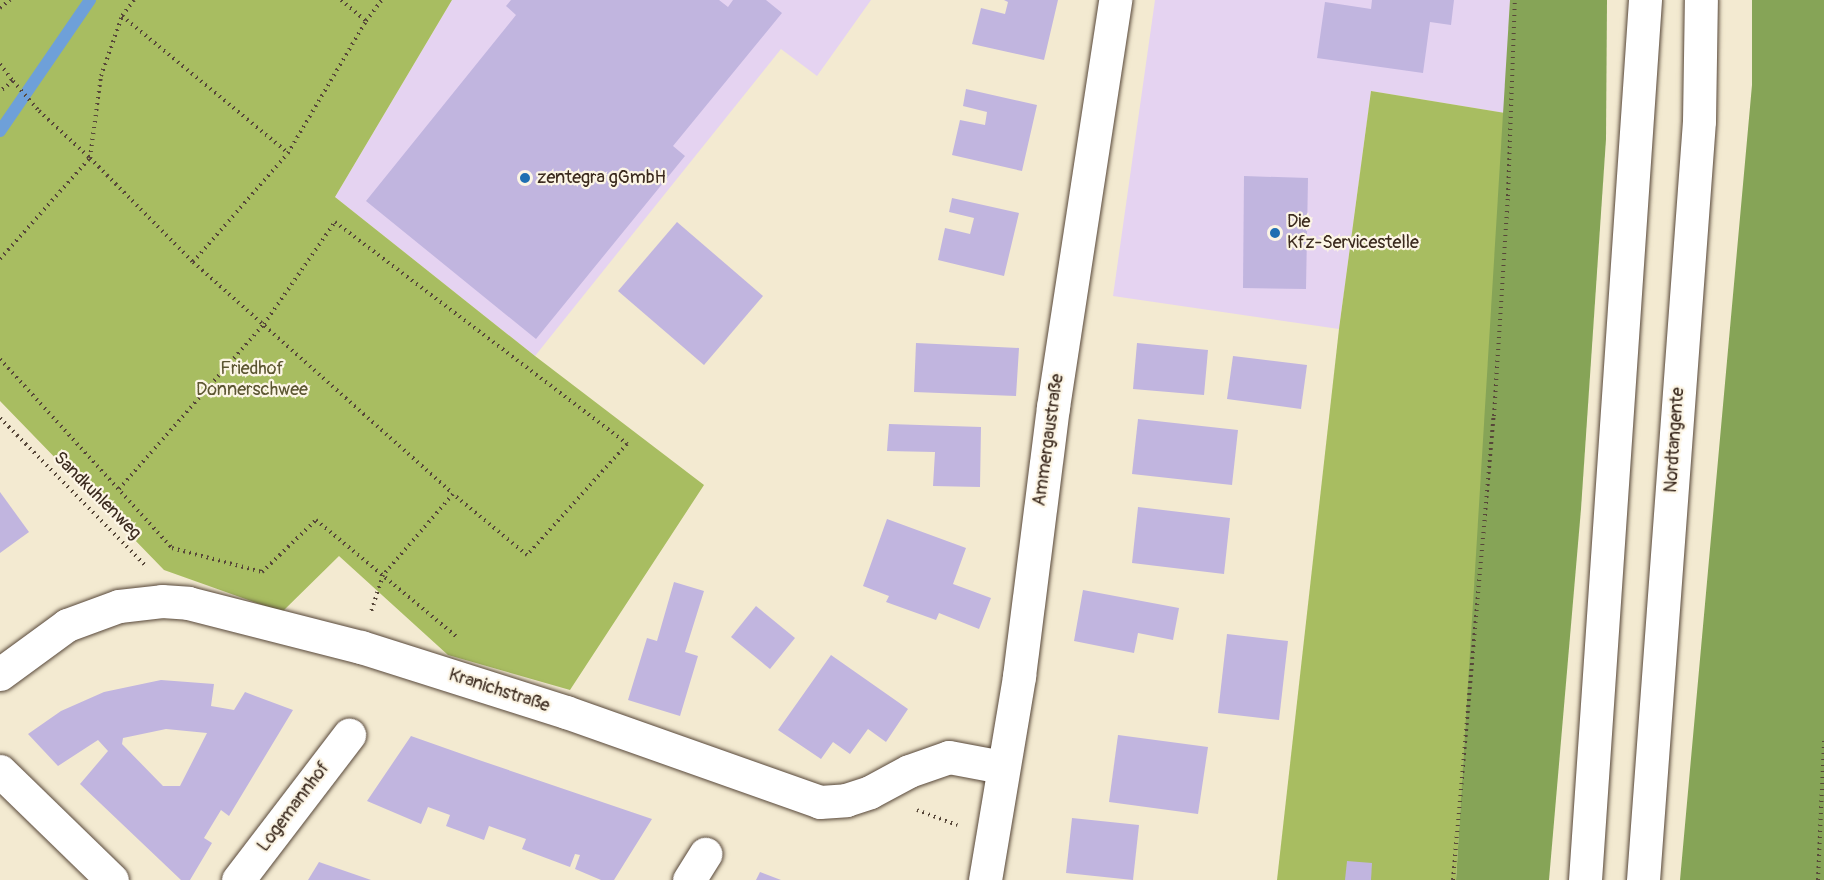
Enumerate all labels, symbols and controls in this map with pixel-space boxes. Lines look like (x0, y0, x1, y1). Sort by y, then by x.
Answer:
place label: zentegra gGmbH (537, 167, 666, 189)
marker: zentegra gGmbH (518, 171, 532, 185)
place label: Die Kfz-Servicestelle (1287, 212, 1419, 254)
marker: Die Kfz-Servicestelle (1268, 226, 1282, 240)
park label: Friedhof Donnerschwee (196, 359, 308, 401)
street label: Ammergaustraße (1029, 372, 1069, 508)
street label: Nordtangente (1661, 387, 1689, 493)
street label: Sandkuhlenweg (49, 448, 145, 544)
street label: Kranichstraße (446, 665, 552, 717)
street label: Logemannhof (253, 758, 335, 856)

